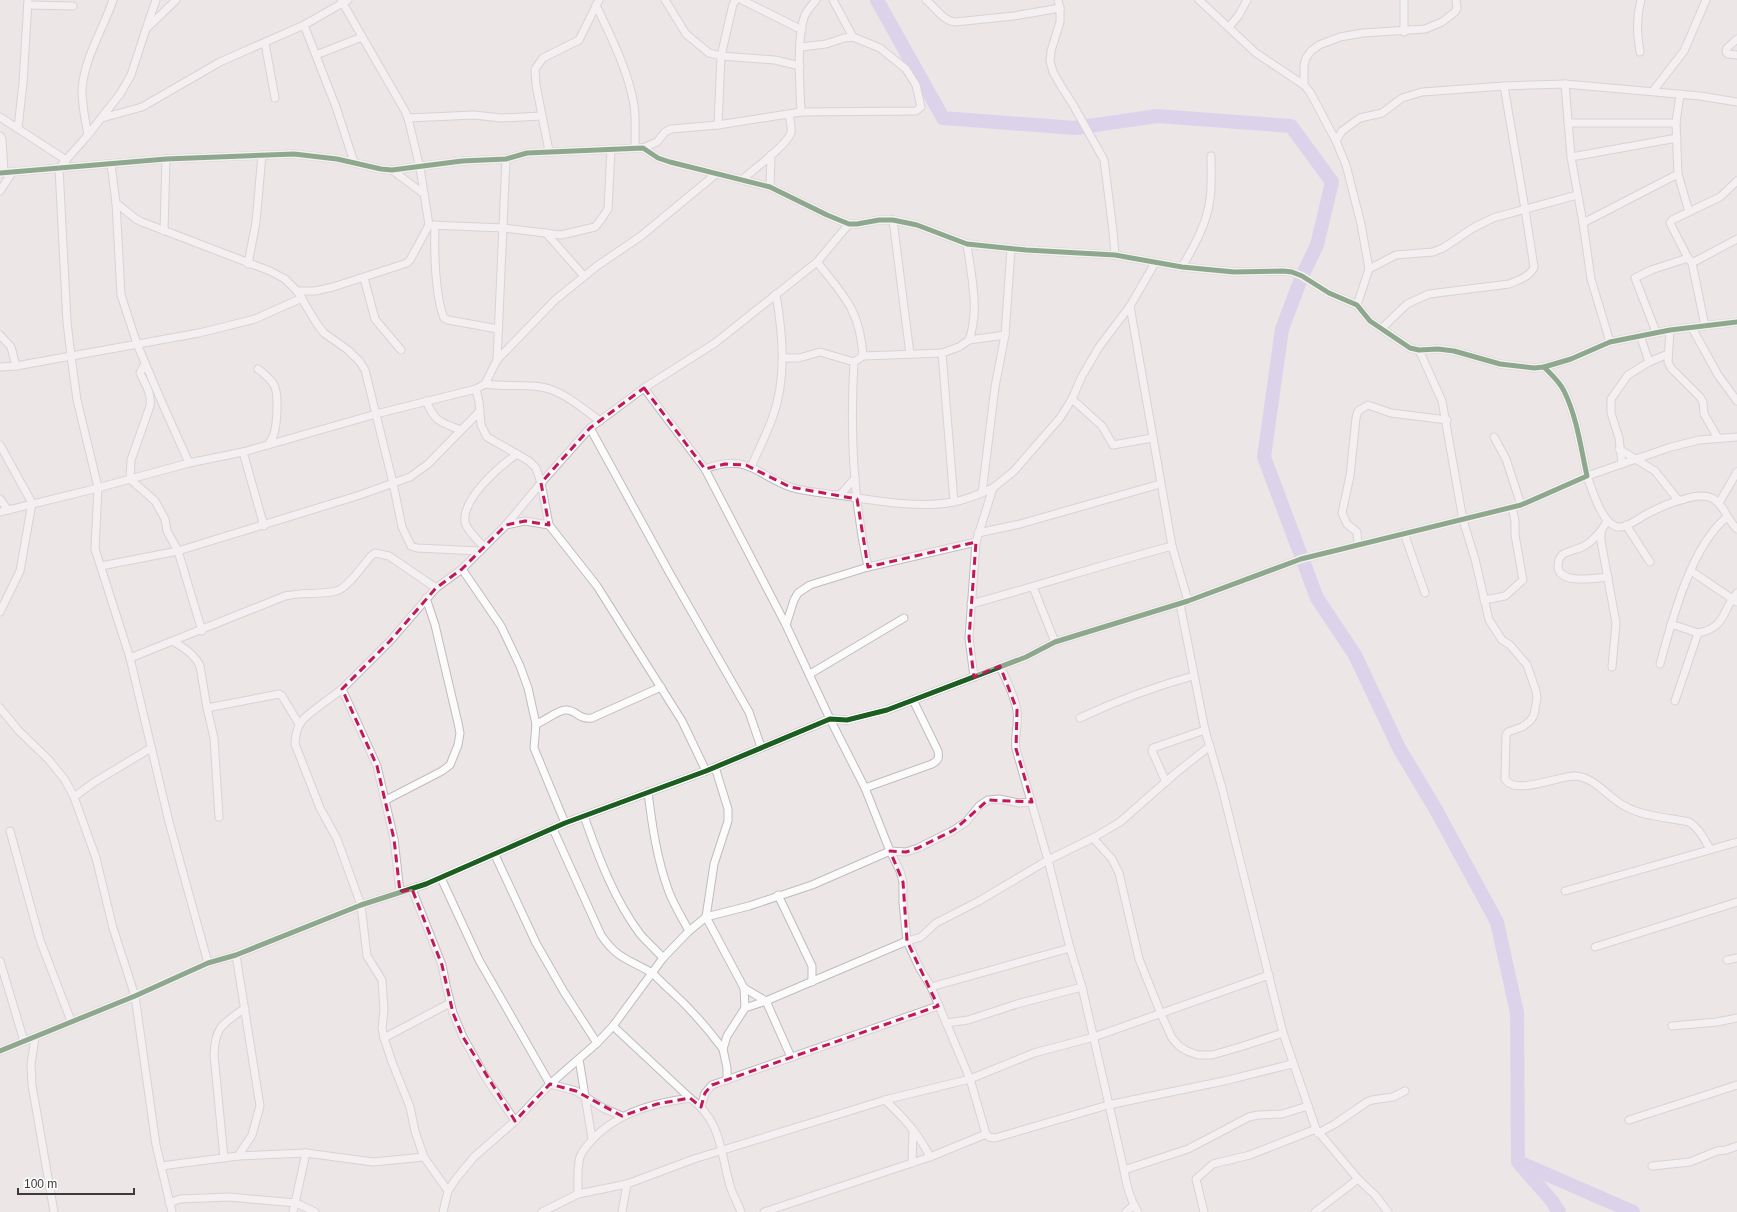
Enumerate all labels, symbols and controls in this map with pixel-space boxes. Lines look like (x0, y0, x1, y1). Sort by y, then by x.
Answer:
scale bar (18, 1170, 134, 1196)
text: 100 m (24, 1177, 57, 1191)

